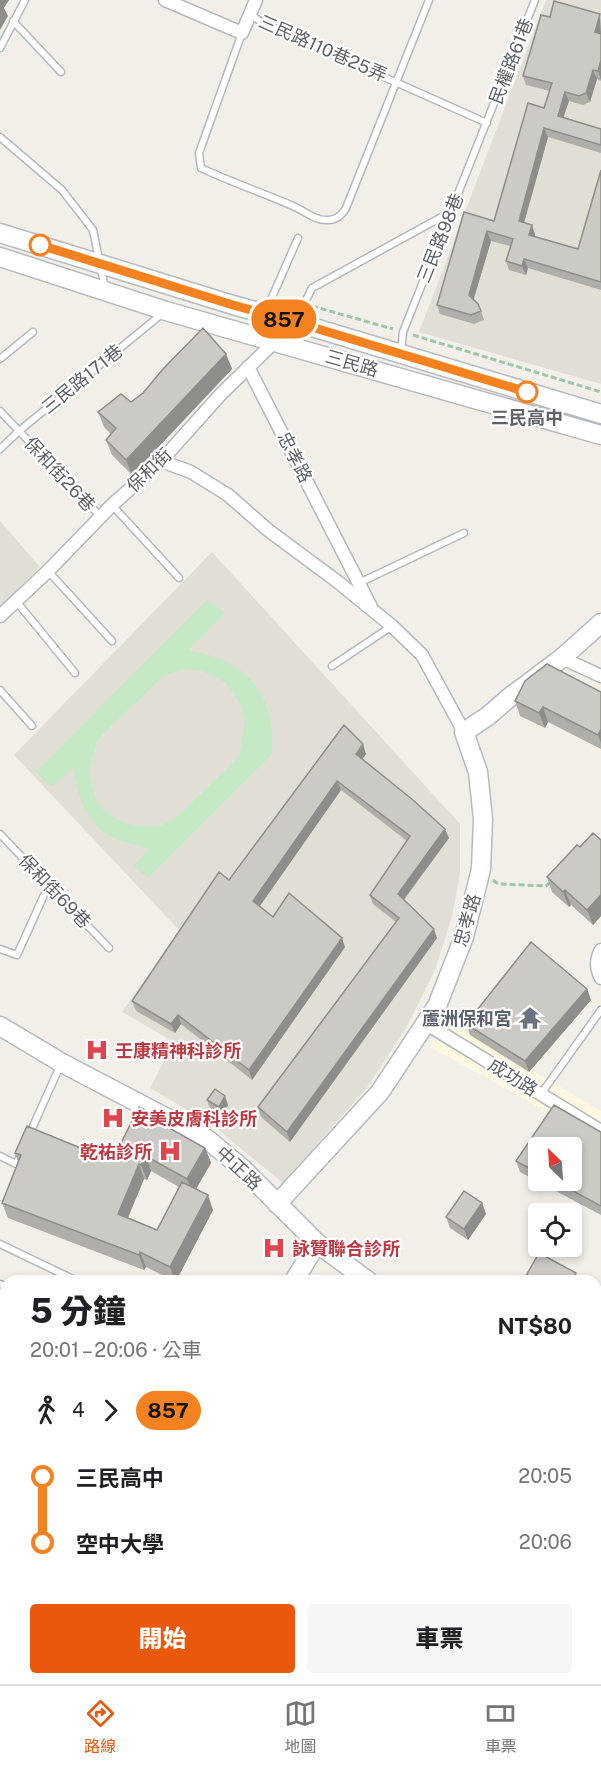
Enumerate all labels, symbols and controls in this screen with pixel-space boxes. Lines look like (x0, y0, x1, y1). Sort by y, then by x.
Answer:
street label: 三民路110巷25弄 (256, 10, 390, 86)
street label: 民權路61巷 (485, 15, 537, 107)
street label: 三民路98巷 (413, 190, 467, 286)
unlabelled marker (29, 234, 51, 256)
line badge: 857 (250, 300, 318, 338)
text: 857 (263, 307, 305, 332)
street label: 三民路171巷 (37, 340, 127, 418)
street label: 三民路 (323, 345, 381, 381)
marker: 三民高中 (516, 381, 538, 403)
place label: 三民高中 (491, 407, 563, 428)
street label: 忠孝路 (273, 428, 317, 486)
street label: 保和街26巷 (20, 432, 100, 516)
street label: 保和街 (122, 444, 176, 496)
street label: 保和街69巷 (15, 850, 95, 932)
street label: 忠孝路 (449, 891, 485, 949)
temple icon: 蘆洲保和宮 (517, 1005, 543, 1031)
place label: 蘆洲保和宮 (422, 1008, 512, 1029)
hospital icon: 壬康精神科診所 (84, 1037, 110, 1063)
place label: 壬康精神科診所 (115, 1040, 241, 1061)
street label: 成功路 (485, 1054, 541, 1100)
hospital icon: 安美皮膚科診所 (100, 1105, 126, 1131)
place label: 安美皮膚科診所 (131, 1108, 257, 1129)
north arrow (528, 1137, 582, 1191)
map controls (528, 1137, 582, 1257)
hospital icon: 乾祐診所 (157, 1138, 183, 1164)
place label: 乾祐診所 (80, 1141, 152, 1162)
street label: 中正路 (212, 1142, 266, 1194)
button: locate (528, 1203, 582, 1257)
hospital icon: 詠贊聯合診所 (261, 1235, 287, 1261)
place label: 詠贊聯合診所 (292, 1238, 400, 1259)
text: 5 分鐘 (30, 1292, 126, 1330)
text: NT$80 (497, 1313, 572, 1339)
text: 20:01 – 20:06 · 公車 (30, 1338, 202, 1362)
icon: walk (30, 1394, 63, 1427)
icon: forward (94, 1394, 127, 1427)
text: 4 (72, 1398, 85, 1422)
text: 857 (148, 1398, 189, 1423)
text: 20:05 (518, 1464, 572, 1488)
text: 三民高中 (76, 1465, 164, 1491)
text: 20:06 (519, 1530, 572, 1554)
text: 空中大學 (76, 1531, 164, 1557)
button: 開始 (30, 1604, 295, 1673)
button: 車票 (307, 1604, 572, 1673)
tab: 路線 (84, 1697, 117, 1757)
tab: 地圖 (284, 1697, 317, 1757)
tab: 車票 (484, 1697, 517, 1757)

